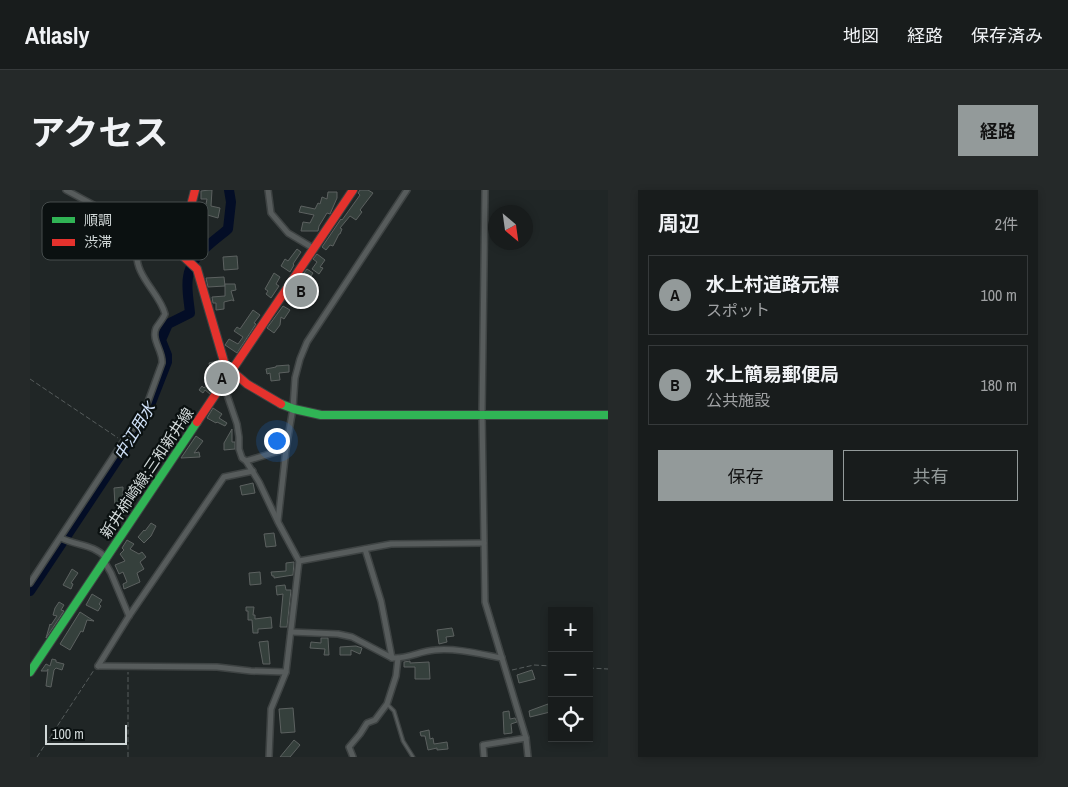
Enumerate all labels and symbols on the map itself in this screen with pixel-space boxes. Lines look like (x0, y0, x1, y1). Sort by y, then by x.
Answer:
legend (42, 202, 208, 260)
north arrow (488, 205, 533, 250)
text: 順調 (84, 211, 112, 229)
text: 渋滞 (84, 233, 112, 251)
pin: B (285, 272, 317, 310)
pin: A (206, 359, 238, 397)
water label: 中江用水 (108, 396, 161, 464)
street label: 新井柿崎線;三和新井線 (95, 403, 198, 542)
your location (264, 428, 290, 454)
scale bar (45, 722, 128, 745)

